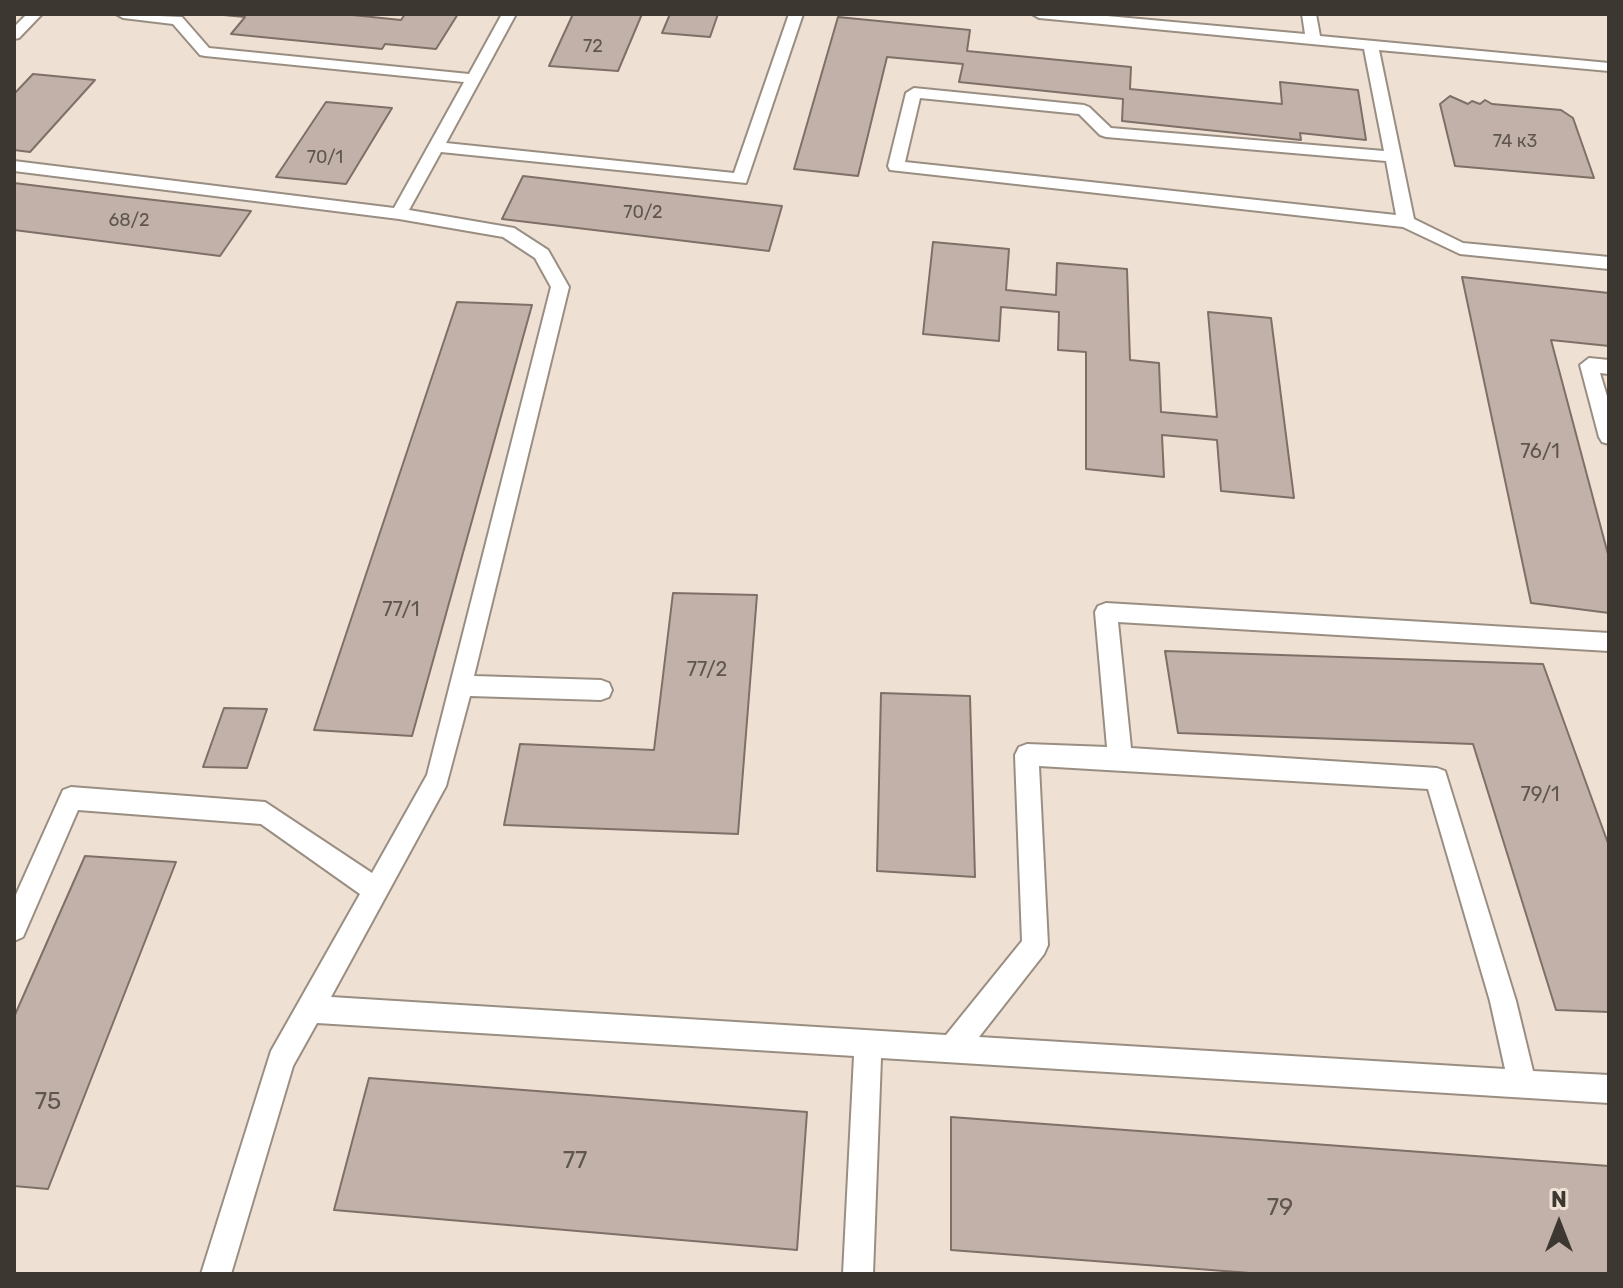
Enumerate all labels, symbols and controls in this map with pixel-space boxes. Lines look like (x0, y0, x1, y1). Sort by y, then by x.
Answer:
house number: 72 (583, 36, 603, 58)
house number: 74 к3 (1493, 131, 1537, 153)
house number: 70/1 (307, 147, 343, 169)
house number: 70/2 (623, 202, 663, 224)
house number: 68/2 (108, 210, 150, 232)
house number: 76/1 (1520, 440, 1560, 464)
house number: 77/1 (382, 598, 420, 622)
house number: 77/2 (687, 658, 727, 682)
house number: 79/1 (1520, 783, 1560, 807)
house number: 75 (35, 1088, 61, 1116)
house number: 77 (563, 1147, 587, 1175)
north arrow (1519, 1184, 1599, 1264)
text: N (1551, 1186, 1567, 1213)
house number: 79 (1267, 1194, 1293, 1222)

